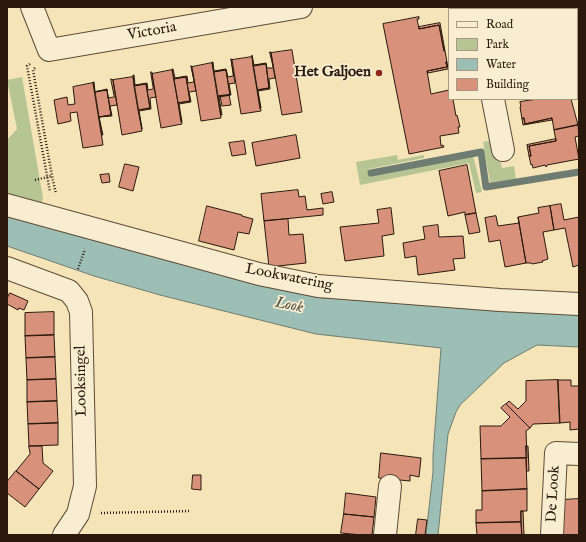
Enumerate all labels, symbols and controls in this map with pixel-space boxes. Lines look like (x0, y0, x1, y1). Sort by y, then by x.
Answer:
legend (448, 8, 578, 100)
text: Road (486, 17, 513, 32)
street label: Victoria (126, 19, 178, 45)
text: Park (486, 37, 509, 52)
text: Water (486, 57, 516, 72)
place label: Het Galjoen (294, 64, 371, 82)
marker: Het Galjoen (374, 68, 384, 78)
text: Building (486, 77, 529, 92)
street label: Lookwatering (244, 261, 334, 295)
water label: Look (273, 294, 305, 318)
street label: Looksingel (72, 345, 92, 417)
street label: De Look (544, 465, 564, 523)

